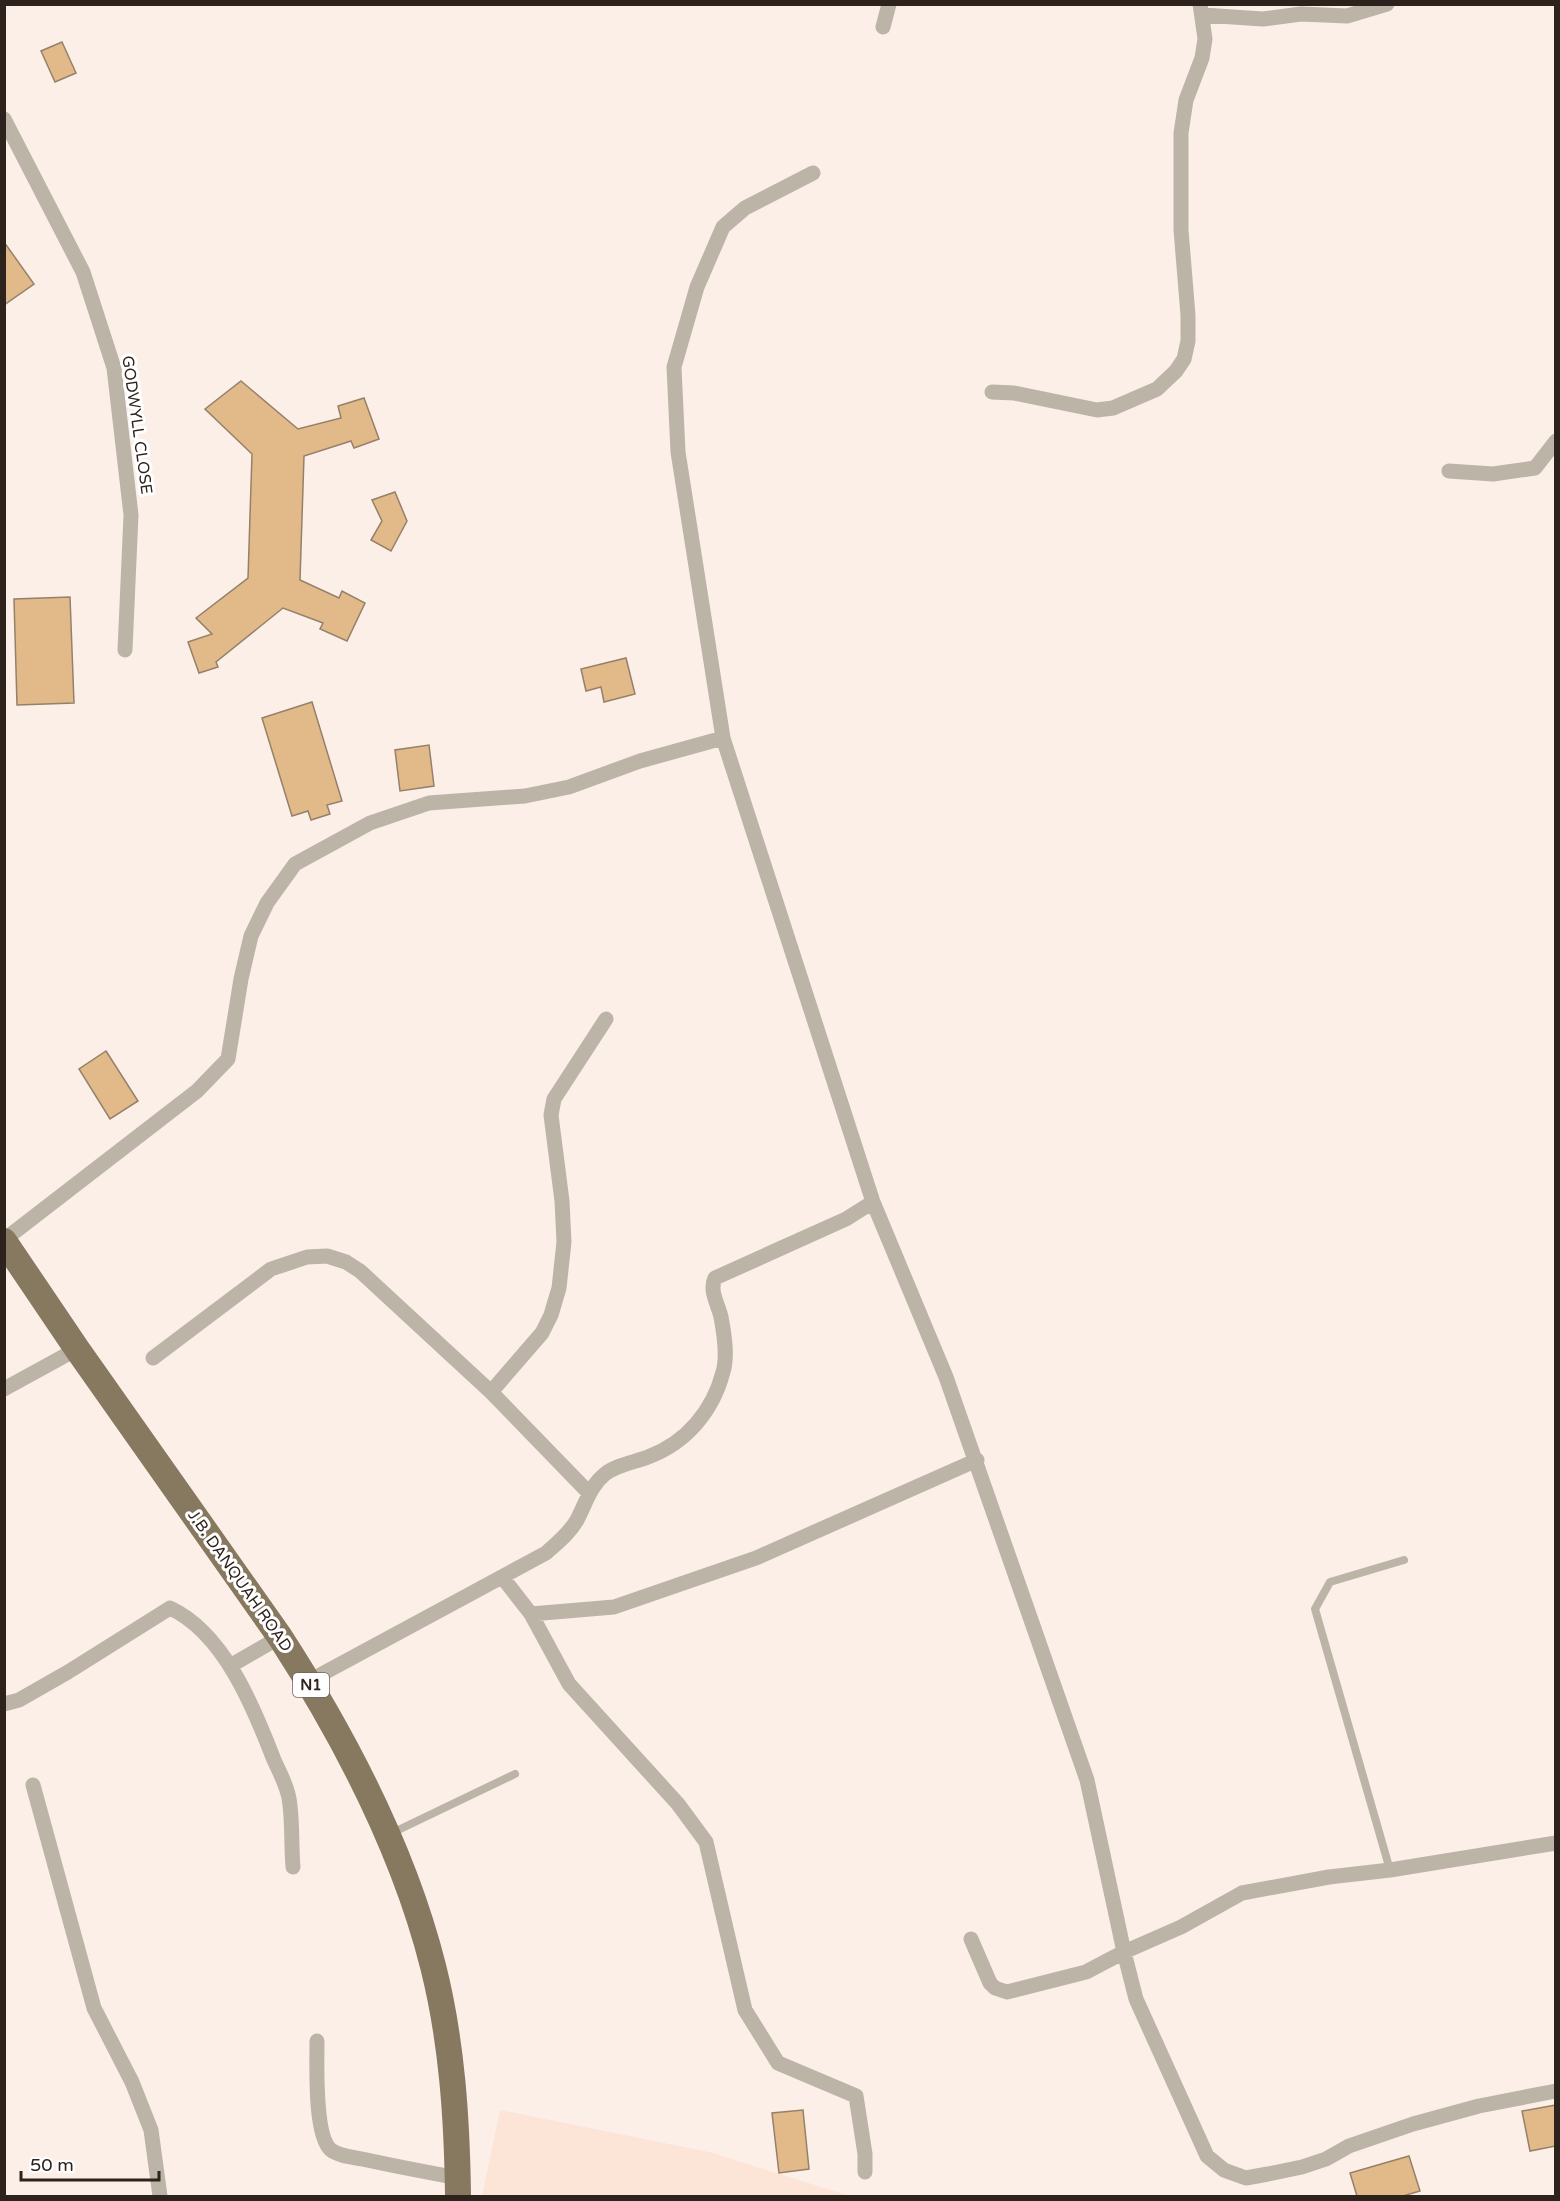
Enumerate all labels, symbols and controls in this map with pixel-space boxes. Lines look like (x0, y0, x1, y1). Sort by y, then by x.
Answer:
street label: GODWYLL CLOSE (117, 354, 157, 496)
street label: J.B. DANQUAH ROAD (183, 1506, 297, 1656)
road number: N1 (293, 1673, 329, 1697)
scale bar (21, 2144, 159, 2182)
text: 50 m (30, 2154, 74, 2176)

